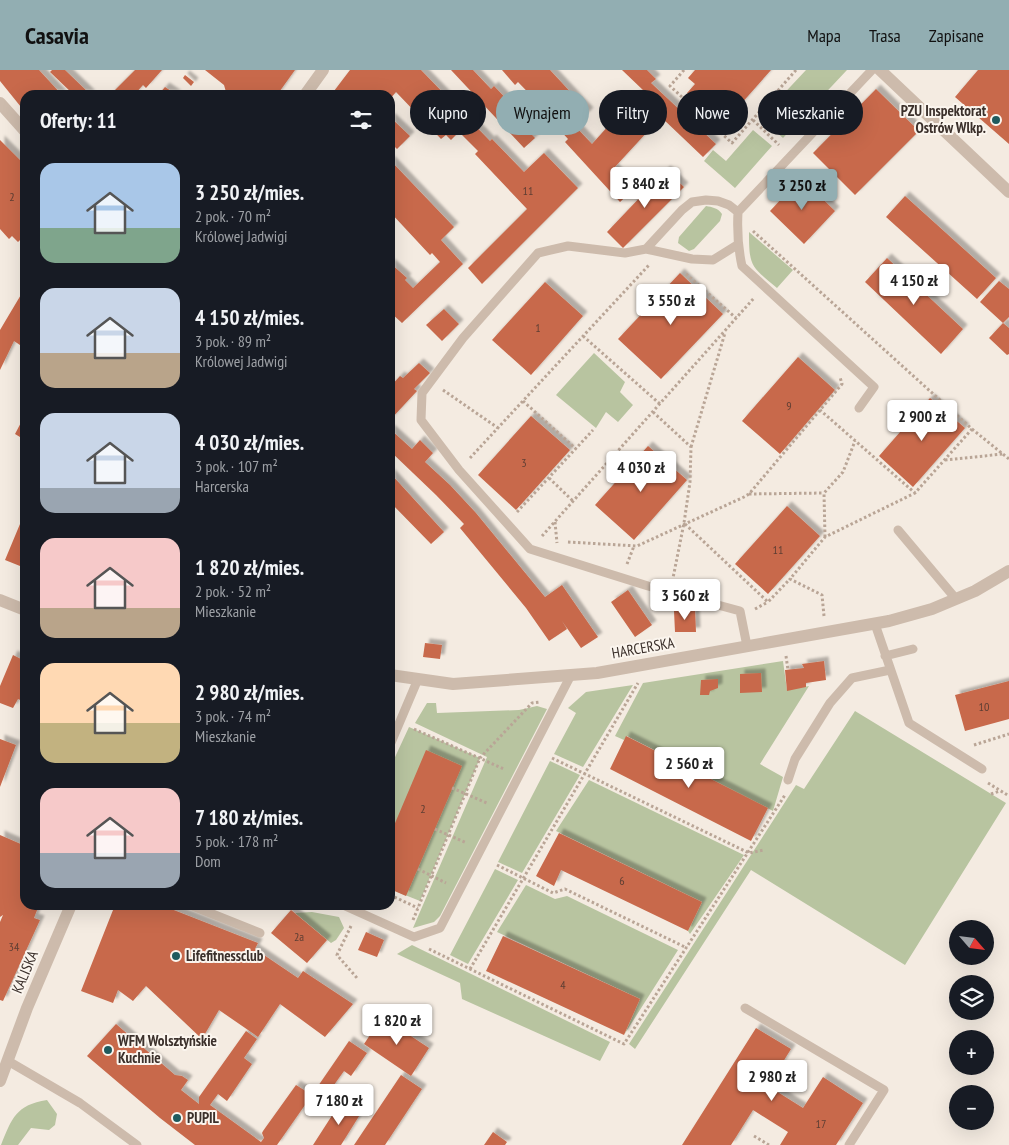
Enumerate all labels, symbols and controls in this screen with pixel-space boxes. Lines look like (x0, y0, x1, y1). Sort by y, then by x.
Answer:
text: Casavia (25, 20, 89, 51)
text: Mapa (807, 24, 841, 47)
text: Trasa (869, 24, 901, 47)
text: Zapisane (929, 24, 984, 47)
chip: Kupno (410, 90, 486, 135)
chip: Wynajem (496, 90, 589, 135)
chip: Filtry (599, 90, 667, 135)
chip: Nowe (677, 90, 748, 135)
chip: Mieszkanie (758, 90, 863, 135)
place label: PZU Inspektorat Ostrów Wlkp. (901, 101, 987, 137)
icon: filters (347, 106, 375, 134)
text: Oferty: 11 (40, 107, 117, 134)
marker: PZU Inspektorat Ostrów Wlkp. (990, 114, 1002, 126)
pin: 5 840 zł (593, 166, 697, 209)
pin: 3 250 zł (750, 168, 854, 211)
text: 5 840 zł (621, 173, 669, 193)
text: 3 250 zł (778, 175, 826, 195)
text: 3 250 zł/mies. (195, 179, 304, 206)
icon: home (80, 183, 140, 243)
house number: 11 (523, 183, 533, 198)
house number: 2 (9, 189, 15, 204)
text: 2 pok. · 70 m² (195, 206, 271, 226)
text: Królowej Jadwigi (195, 226, 288, 246)
pin: 4 150 zł (862, 264, 966, 306)
text: 4 150 zł (890, 270, 938, 290)
pin: 3 550 zł (619, 284, 723, 326)
text: 3 550 zł (647, 290, 695, 310)
text: 4 150 zł/mies. (195, 304, 304, 331)
icon: home (80, 308, 140, 368)
house number: 1 (535, 320, 541, 335)
text: 3 pok. · 89 m² (195, 331, 271, 351)
text: Królowej Jadwigi (195, 351, 288, 371)
house number: 9 (786, 398, 792, 413)
pin: 2 900 zł (870, 400, 974, 442)
text: 2 900 zł (898, 406, 946, 426)
text: 4 030 zł/mies. (195, 429, 304, 456)
icon: home (80, 433, 140, 493)
pin: 4 030 zł (589, 450, 693, 493)
house number: 3 (521, 455, 527, 470)
text: 3 pok. · 107 m² (195, 456, 278, 476)
text: 4 030 zł (617, 457, 665, 477)
text: Harcerska (195, 476, 249, 496)
house number: 11 (773, 542, 783, 557)
text: 1 820 zł/mies. (195, 554, 304, 581)
icon: home (80, 558, 140, 618)
pin: 3 560 zł (633, 578, 737, 621)
text: 2 pok. · 52 m² (195, 581, 271, 601)
text: 3 560 zł (661, 585, 709, 605)
text: Mieszkanie (195, 601, 256, 621)
street label: HARCERSKA (610, 633, 676, 662)
text: 2 980 zł/mies. (195, 679, 304, 706)
icon: home (80, 683, 140, 743)
house number: 10 (979, 699, 989, 714)
text: 3 pok. · 74 m² (195, 706, 271, 726)
text: Mieszkanie (195, 726, 256, 746)
pin: 2 560 zł (637, 746, 741, 789)
text: 2 560 zł (665, 753, 713, 773)
house number: 2 (420, 801, 426, 816)
text: 7 180 zł/mies. (195, 804, 303, 831)
icon: home (80, 808, 140, 868)
text: 5 pok. · 178 m² (195, 831, 278, 851)
text: Dom (195, 851, 221, 871)
house number: 6 (619, 873, 625, 888)
north arrow (949, 920, 994, 965)
map controls (949, 920, 994, 1130)
house number: 2a (294, 929, 304, 944)
house number: 34 (9, 939, 20, 954)
place label: Lifefitnessclub (186, 946, 264, 965)
street label: KALISKA (7, 947, 42, 996)
marker: Lifefitnessclub (170, 950, 182, 962)
button: layers (949, 975, 994, 1020)
house number: 4 (560, 977, 566, 992)
pin: 1 820 zł (345, 1004, 449, 1046)
text: 1 820 zł (373, 1010, 421, 1030)
button: + (949, 1030, 994, 1075)
place label: WFM Wolsztyńskie Kuchnie (117, 1031, 217, 1067)
marker: WFM Wolsztyńskie Kuchnie (102, 1044, 114, 1056)
pin: 2 980 zł (720, 1060, 824, 1102)
text: 2 980 zł (748, 1066, 796, 1086)
pin: 7 180 zł (287, 1084, 391, 1126)
button: − (949, 1085, 994, 1130)
text: 7 180 zł (316, 1090, 362, 1110)
place label: PUPIL (187, 1108, 220, 1127)
marker: PUPIL (171, 1112, 183, 1124)
house number: 17 (816, 1116, 826, 1131)

